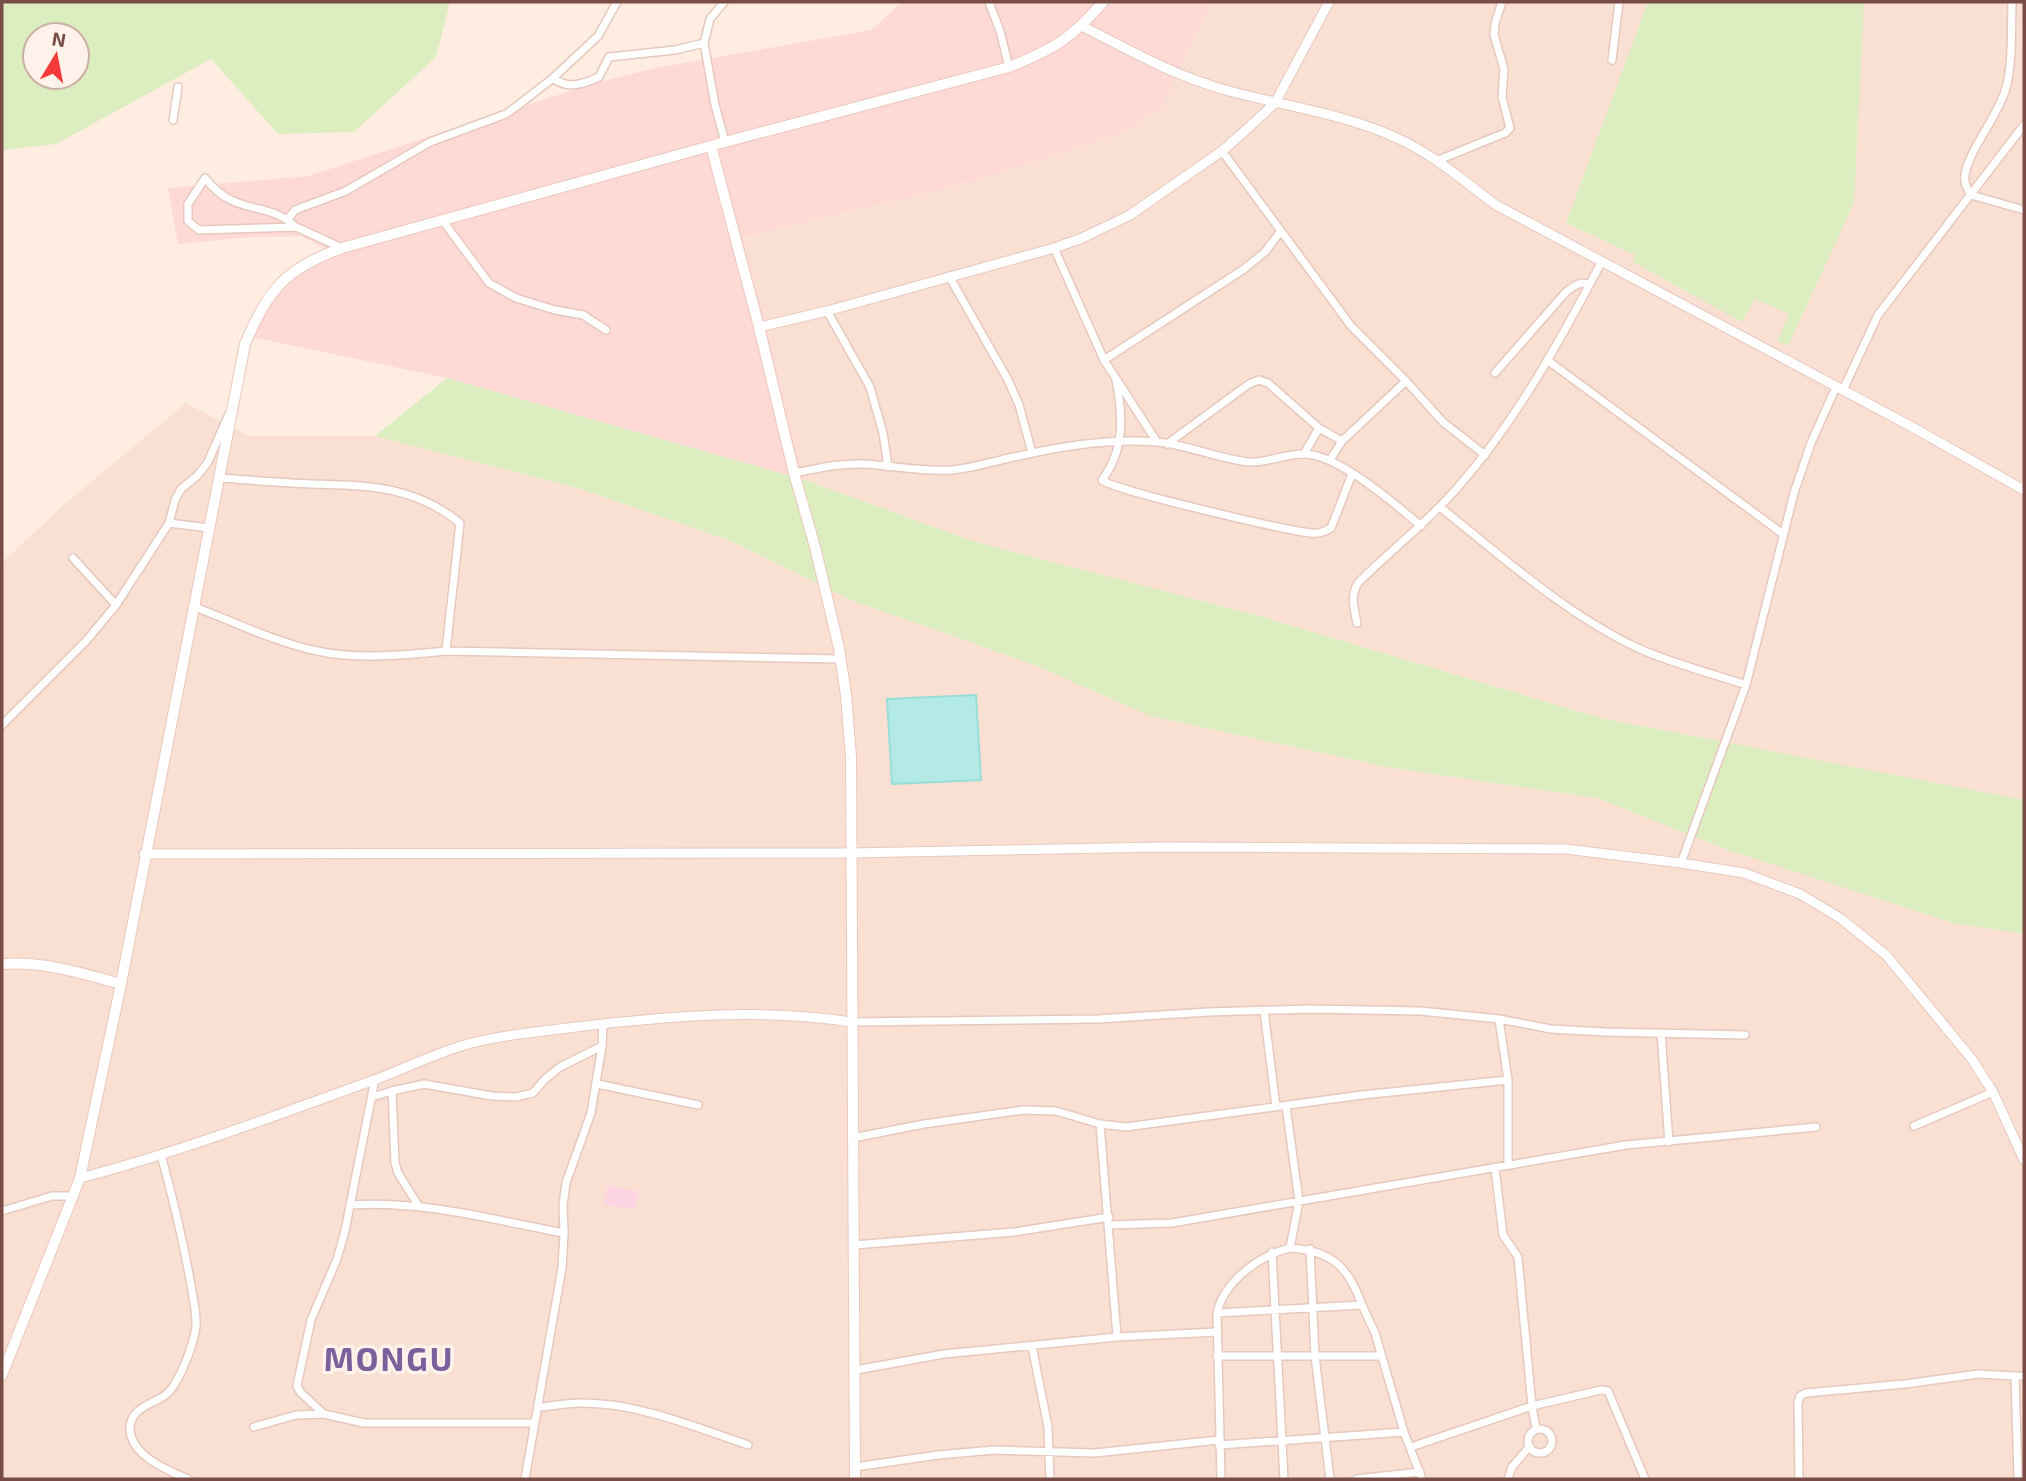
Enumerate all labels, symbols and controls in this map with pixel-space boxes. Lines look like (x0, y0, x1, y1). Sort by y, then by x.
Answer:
north arrow (21, 21, 91, 91)
text: N (50, 26, 68, 51)
district label: MONGU (324, 1338, 454, 1378)

